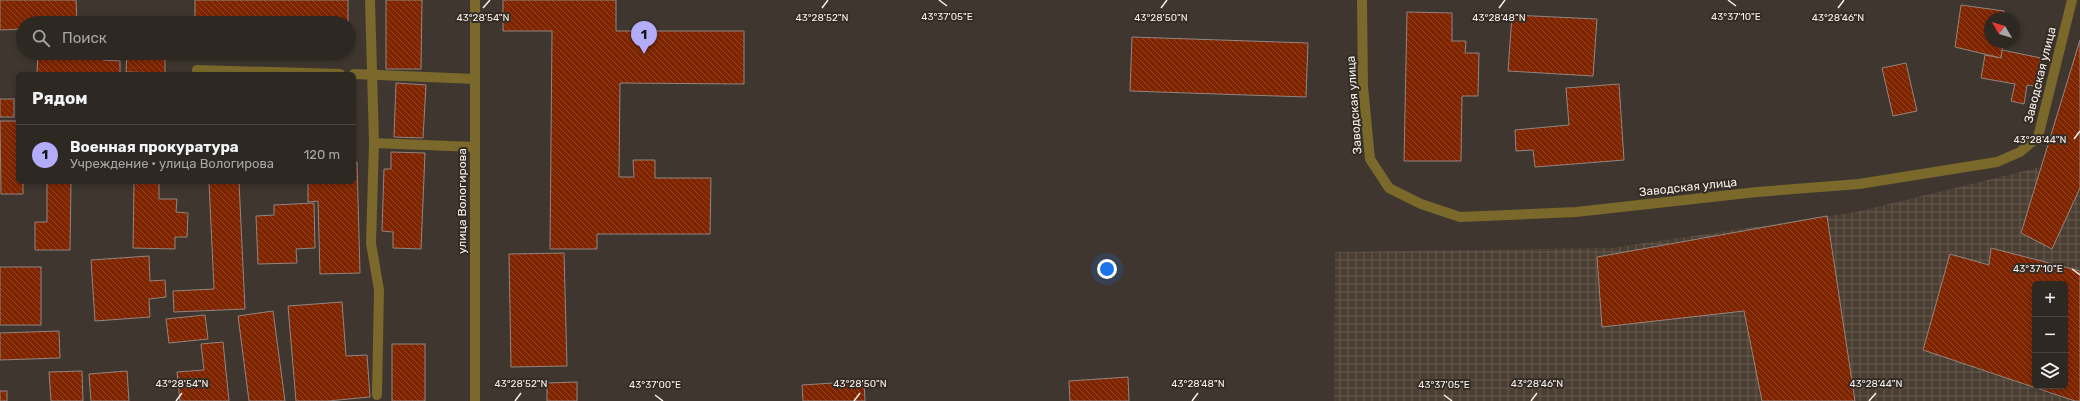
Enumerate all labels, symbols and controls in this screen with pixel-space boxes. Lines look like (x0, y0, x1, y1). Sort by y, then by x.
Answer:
text: 43°37'05"E (921, 11, 973, 23)
text: 43°37'10"E (1711, 11, 1761, 23)
text: 43°28'54"N (456, 12, 510, 24)
text: 43°28'52"N (795, 12, 849, 24)
text: 43°28'50"N (1134, 12, 1188, 24)
text: 43°28'48"N (1472, 12, 1526, 24)
text: 43°28'46"N (1812, 12, 1864, 24)
north arrow (1984, 12, 2020, 48)
search box (16, 16, 356, 60)
pin: 1 (631, 21, 657, 54)
street label: Заводская улица (2021, 25, 2059, 125)
icon: search (30, 27, 52, 49)
text: Поиск (62, 29, 107, 47)
street label: Заводская улица (1344, 55, 1364, 155)
text: Рядом (32, 88, 88, 108)
text: 43°28'44"N (2014, 134, 2066, 146)
text: Военная прокуратура (70, 138, 239, 156)
text: 1 (42, 147, 48, 162)
text: 120 m (304, 147, 340, 162)
street label: улица Вологирова (455, 148, 469, 254)
text: Учреждение · улица Вологирова (70, 156, 274, 171)
street label: Заводская улица (1638, 175, 1738, 199)
your location (1097, 259, 1117, 279)
text: 43°37'10"E (2013, 263, 2063, 275)
map controls (2032, 281, 2068, 389)
button: + (2032, 281, 2068, 317)
button: − (2032, 317, 2068, 353)
button: layers (2032, 353, 2068, 389)
text: 43°28'54"N (155, 378, 209, 390)
text: 43°28'52"N (494, 378, 548, 390)
text: 43°28'50"N (833, 378, 887, 390)
text: 43°28'48"N (1171, 378, 1225, 390)
text: 43°28'46"N (1511, 378, 1563, 390)
text: 43°28'44"N (1850, 378, 1902, 390)
text: 43°37'00"E (629, 379, 681, 391)
text: 43°37'05"E (1418, 379, 1470, 391)

